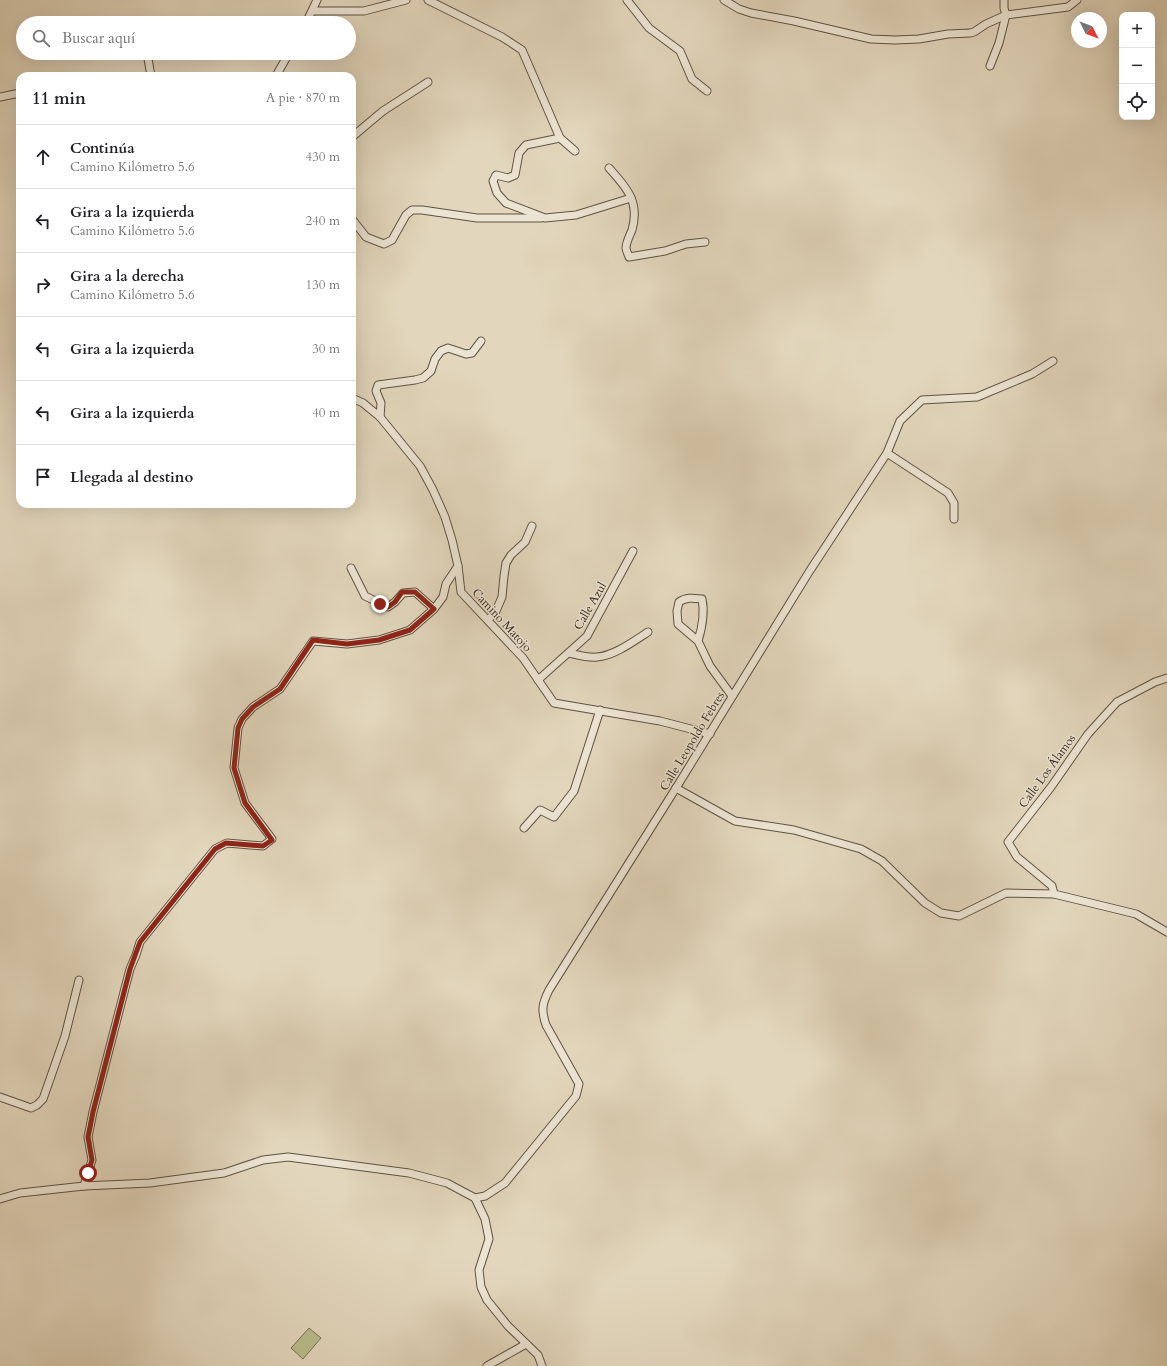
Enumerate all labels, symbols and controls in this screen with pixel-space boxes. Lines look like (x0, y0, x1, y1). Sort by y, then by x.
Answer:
north arrow (1071, 12, 1107, 48)
map controls (1119, 12, 1155, 120)
button: + (1119, 12, 1155, 48)
search box (16, 16, 356, 60)
icon: search (30, 27, 52, 49)
text: Buscar aquí (62, 28, 135, 48)
button: − (1119, 48, 1155, 84)
button: locate (1119, 84, 1155, 120)
text: 11 min (32, 87, 86, 110)
text: A pie · 870 m (266, 89, 340, 107)
text: Continúa (70, 138, 135, 158)
icon: ahead (32, 146, 54, 168)
text: 430 m (306, 148, 340, 166)
text: Camino Kilómetro 5.6 (70, 158, 195, 176)
text: Gira a la izquierda (70, 202, 194, 222)
icon: left (32, 210, 54, 232)
text: 240 m (306, 212, 340, 230)
text: Camino Kilómetro 5.6 (70, 222, 195, 240)
text: Gira a la derecha (70, 266, 184, 286)
icon: right (32, 274, 54, 296)
text: 130 m (306, 276, 340, 294)
text: Camino Kilómetro 5.6 (70, 286, 195, 304)
icon: left (32, 338, 54, 360)
text: Gira a la izquierda (70, 339, 194, 359)
text: 30 m (312, 340, 340, 358)
icon: left (32, 402, 54, 424)
text: Gira a la izquierda (70, 403, 194, 423)
text: 40 m (312, 404, 340, 422)
icon: arrive (32, 466, 54, 488)
text: Llegada al destino (70, 467, 193, 487)
street label: Calle Azul (570, 579, 610, 633)
street label: Camino Matojo (469, 585, 536, 655)
route end (371, 595, 389, 613)
street label: Calle Leopoldo Febres (656, 688, 728, 794)
street label: Calle Los Álamos (1014, 730, 1079, 811)
route start (79, 1164, 97, 1182)

